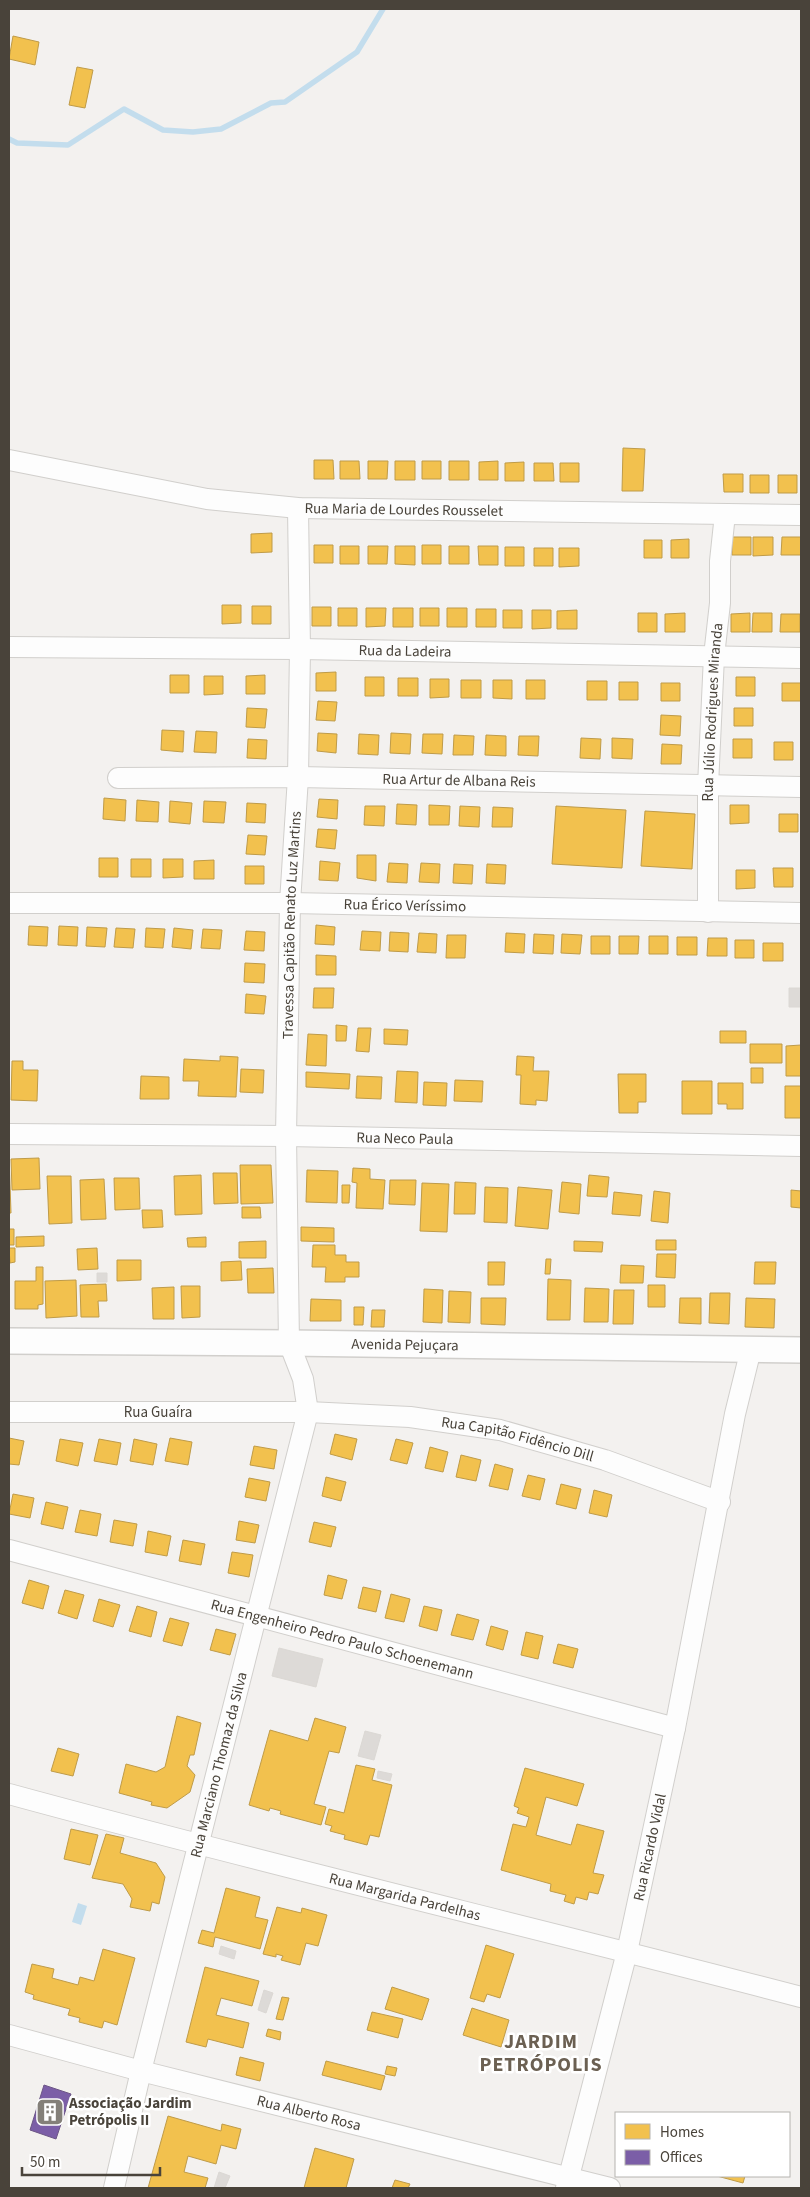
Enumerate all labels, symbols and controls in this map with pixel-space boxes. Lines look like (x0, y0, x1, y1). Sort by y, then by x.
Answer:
street label: Rua Maria de Lourdes Rousselet (304, 498, 503, 521)
street label: Rua Júlio Rodrigues Miranda (698, 622, 728, 801)
street label: Rua da Ladeira (358, 640, 452, 662)
street label: Rua Artur de Albana Reis (382, 768, 536, 792)
street label: Travessa Capitão Renato Luz Martins (277, 810, 306, 1039)
street label: Rua Érico Veríssimo (343, 894, 466, 917)
street label: Rua Neco Paula (356, 1127, 454, 1150)
street label: Avenida Pejuçara (351, 1333, 459, 1356)
street label: Rua Guaíra (124, 1402, 192, 1423)
street label: Rua Capitão Fidêncio Dill (440, 1411, 596, 1467)
street label: Rua Engenheiro Pedro Paulo Schoenemann (208, 1594, 476, 1684)
street label: Rua Marciano Thomaz da Silva (185, 1670, 252, 1860)
street label: Rua Ricardo Vidal (628, 1791, 671, 1903)
street label: Rua Margarida Pardelhas (327, 1868, 483, 1926)
district label: JARDIM PETRÓPOLIS (479, 2028, 603, 2079)
street label: Rua Alberto Rosa (255, 2090, 363, 2136)
place label: Associação Jardim Petrópolis II (68, 2093, 192, 2131)
building icon: Associação Jardim Petrópolis II (35, 2097, 65, 2127)
legend (615, 2112, 790, 2177)
text: Homes (660, 2122, 704, 2143)
scale bar (22, 2144, 160, 2176)
text: Offices (660, 2147, 703, 2168)
text: 50 m (30, 2152, 60, 2173)

